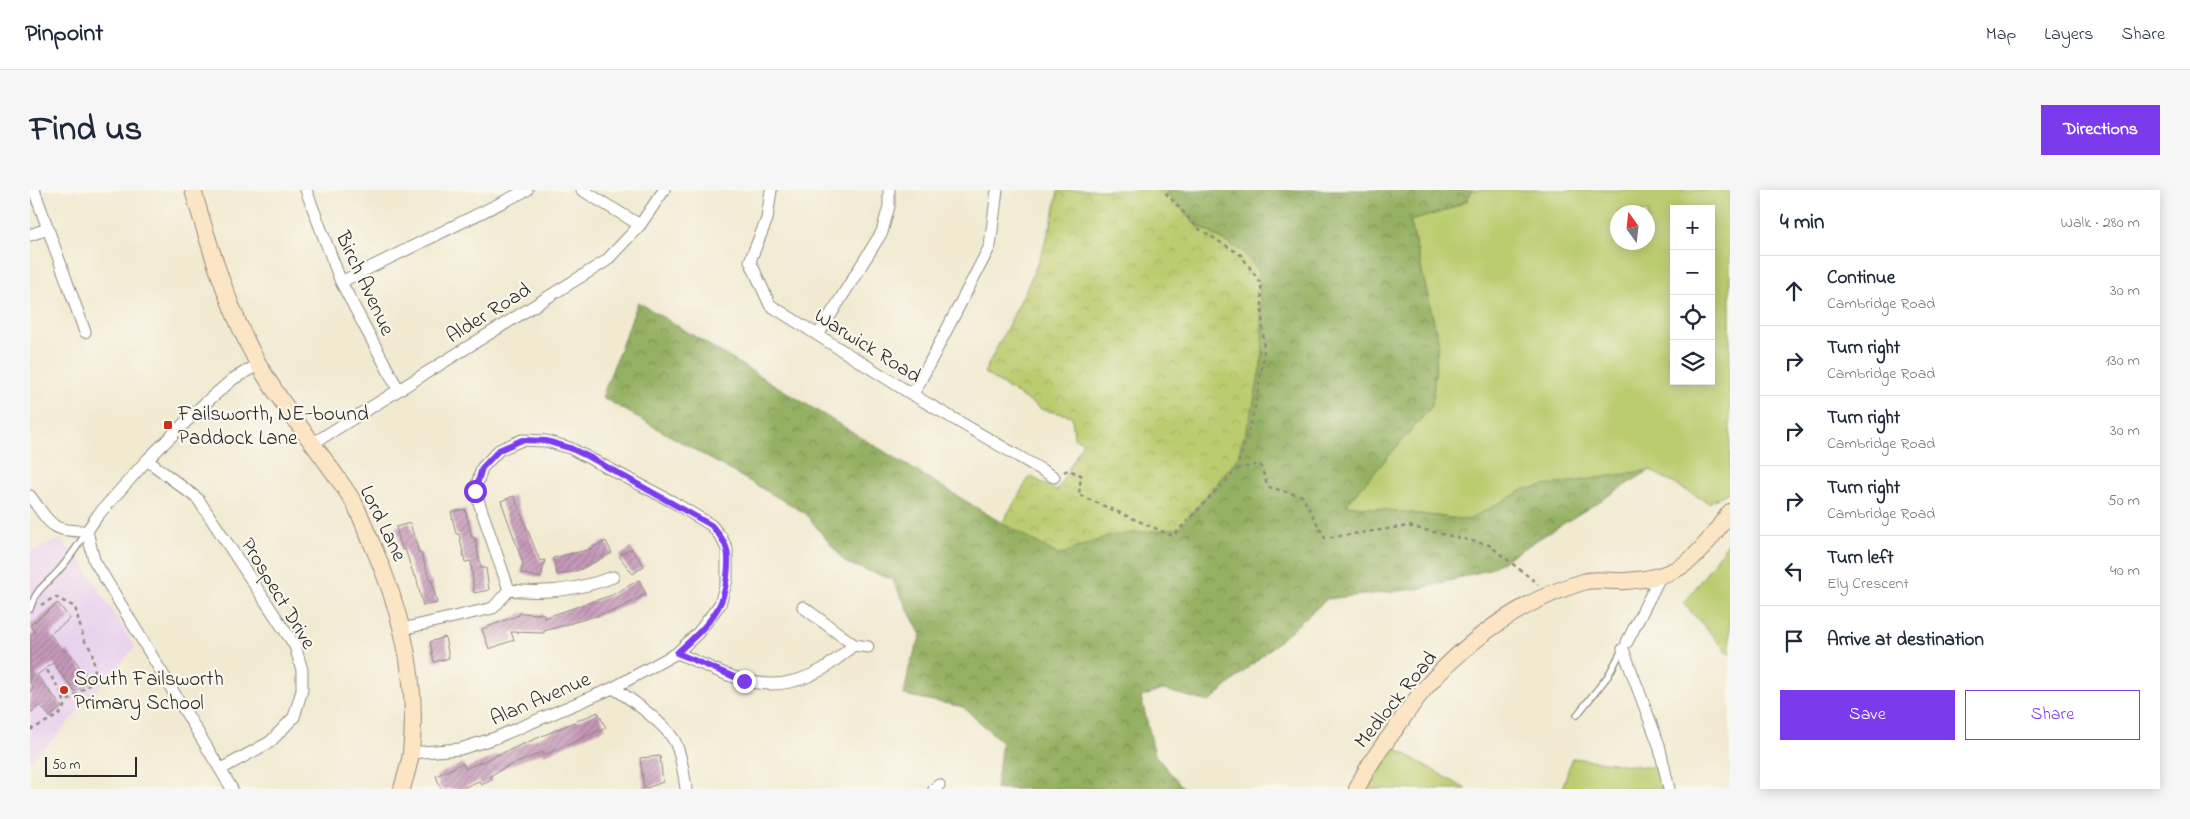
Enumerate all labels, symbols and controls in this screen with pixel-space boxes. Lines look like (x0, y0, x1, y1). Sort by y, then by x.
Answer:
text: Pinpoint (25, 17, 103, 52)
text: Map (1986, 22, 2016, 48)
text: Layers (2044, 22, 2094, 48)
text: Share (2122, 22, 2165, 48)
text: Find us (30, 105, 142, 156)
button: Directions (2041, 105, 2160, 155)
north arrow (1610, 205, 1655, 250)
map controls (1670, 205, 1715, 385)
button: + (1670, 205, 1715, 250)
text: 4 min (1780, 208, 1824, 238)
text: Walk · 280 m (2061, 211, 2140, 235)
street label: Birch Avenue (327, 226, 402, 341)
button: − (1670, 250, 1715, 295)
text: Continue (1827, 265, 1895, 292)
street label: Alder Road (441, 276, 538, 352)
icon: ahead (1780, 277, 1808, 305)
text: 30 m (2110, 279, 2140, 303)
text: Cambridge Road (1827, 292, 1935, 316)
button: locate (1670, 295, 1715, 340)
street label: Warwick Road (808, 302, 926, 392)
text: Turn right (1827, 335, 1900, 362)
button: layers (1670, 340, 1715, 385)
icon: right (1780, 347, 1808, 375)
text: 130 m (2105, 349, 2140, 373)
text: Cambridge Road (1827, 362, 1935, 386)
place label: Failsworth, NE-bound Paddock Lane (177, 400, 369, 454)
text: Turn right (1827, 405, 1900, 432)
icon: right (1780, 417, 1808, 445)
marker: Failsworth, NE-bound Paddock Lane (162, 419, 174, 431)
text: 30 m (2110, 419, 2140, 443)
text: Cambridge Road (1827, 432, 1935, 456)
text: Turn right (1827, 475, 1900, 502)
route start (464, 480, 487, 503)
street label: Lord Lane (351, 481, 414, 567)
icon: right (1780, 487, 1808, 515)
text: 50 m (2108, 489, 2140, 513)
text: Cambridge Road (1827, 502, 1935, 526)
street label: Prospect Drive (232, 533, 323, 656)
text: Turn left (1827, 545, 1894, 572)
icon: left (1780, 557, 1808, 585)
text: 40 m (2110, 559, 2140, 583)
text: Ely Crescent (1827, 572, 1909, 596)
icon: arrive (1780, 627, 1808, 655)
text: Arrive at destination (1827, 627, 1984, 654)
street label: Medlock Road (1348, 645, 1445, 755)
place label: South Failsworth Primary School (74, 665, 224, 721)
street label: Alan Avenue (486, 665, 596, 734)
route end (733, 670, 756, 693)
marker: South Failsworth Primary School (58, 684, 70, 696)
button: Save (1780, 690, 1955, 740)
button: Share (1965, 690, 2140, 740)
scale bar (45, 754, 138, 777)
text: 50 m (52, 755, 80, 776)

